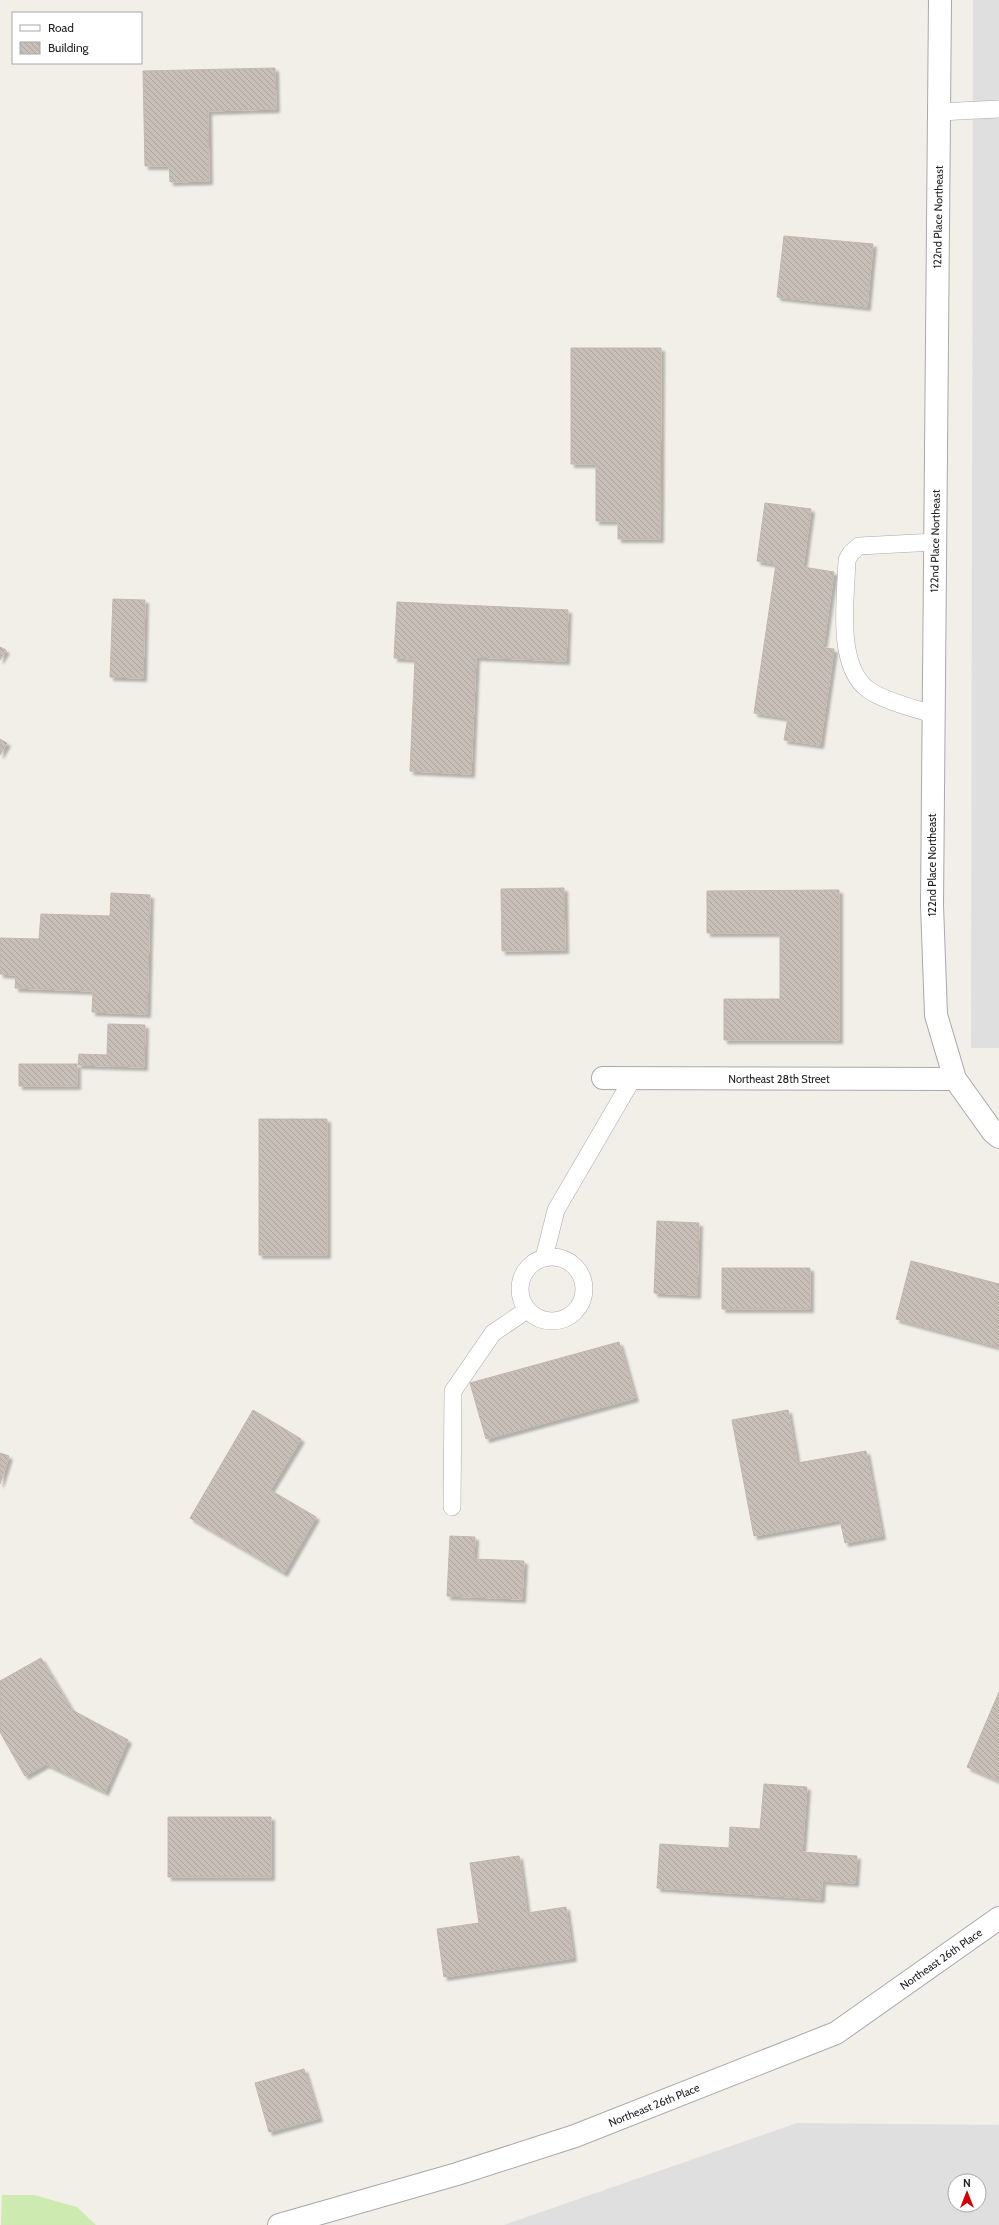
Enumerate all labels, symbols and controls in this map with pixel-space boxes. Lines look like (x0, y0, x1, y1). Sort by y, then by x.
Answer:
legend (12, 12, 142, 64)
text: Road (48, 20, 74, 35)
text: Building (48, 40, 90, 55)
street label: 122nd Place Northeast (930, 165, 946, 269)
street label: 122nd Place Northeast (927, 489, 943, 593)
street label: 122nd Place Northeast (925, 813, 939, 916)
street label: Northeast 28th Street (728, 1072, 830, 1086)
street label: Northeast 26th Place (897, 1925, 985, 1993)
street label: Northeast 26th Place (606, 2080, 702, 2130)
north arrow (947, 2173, 987, 2213)
text: N (963, 2176, 971, 2190)

